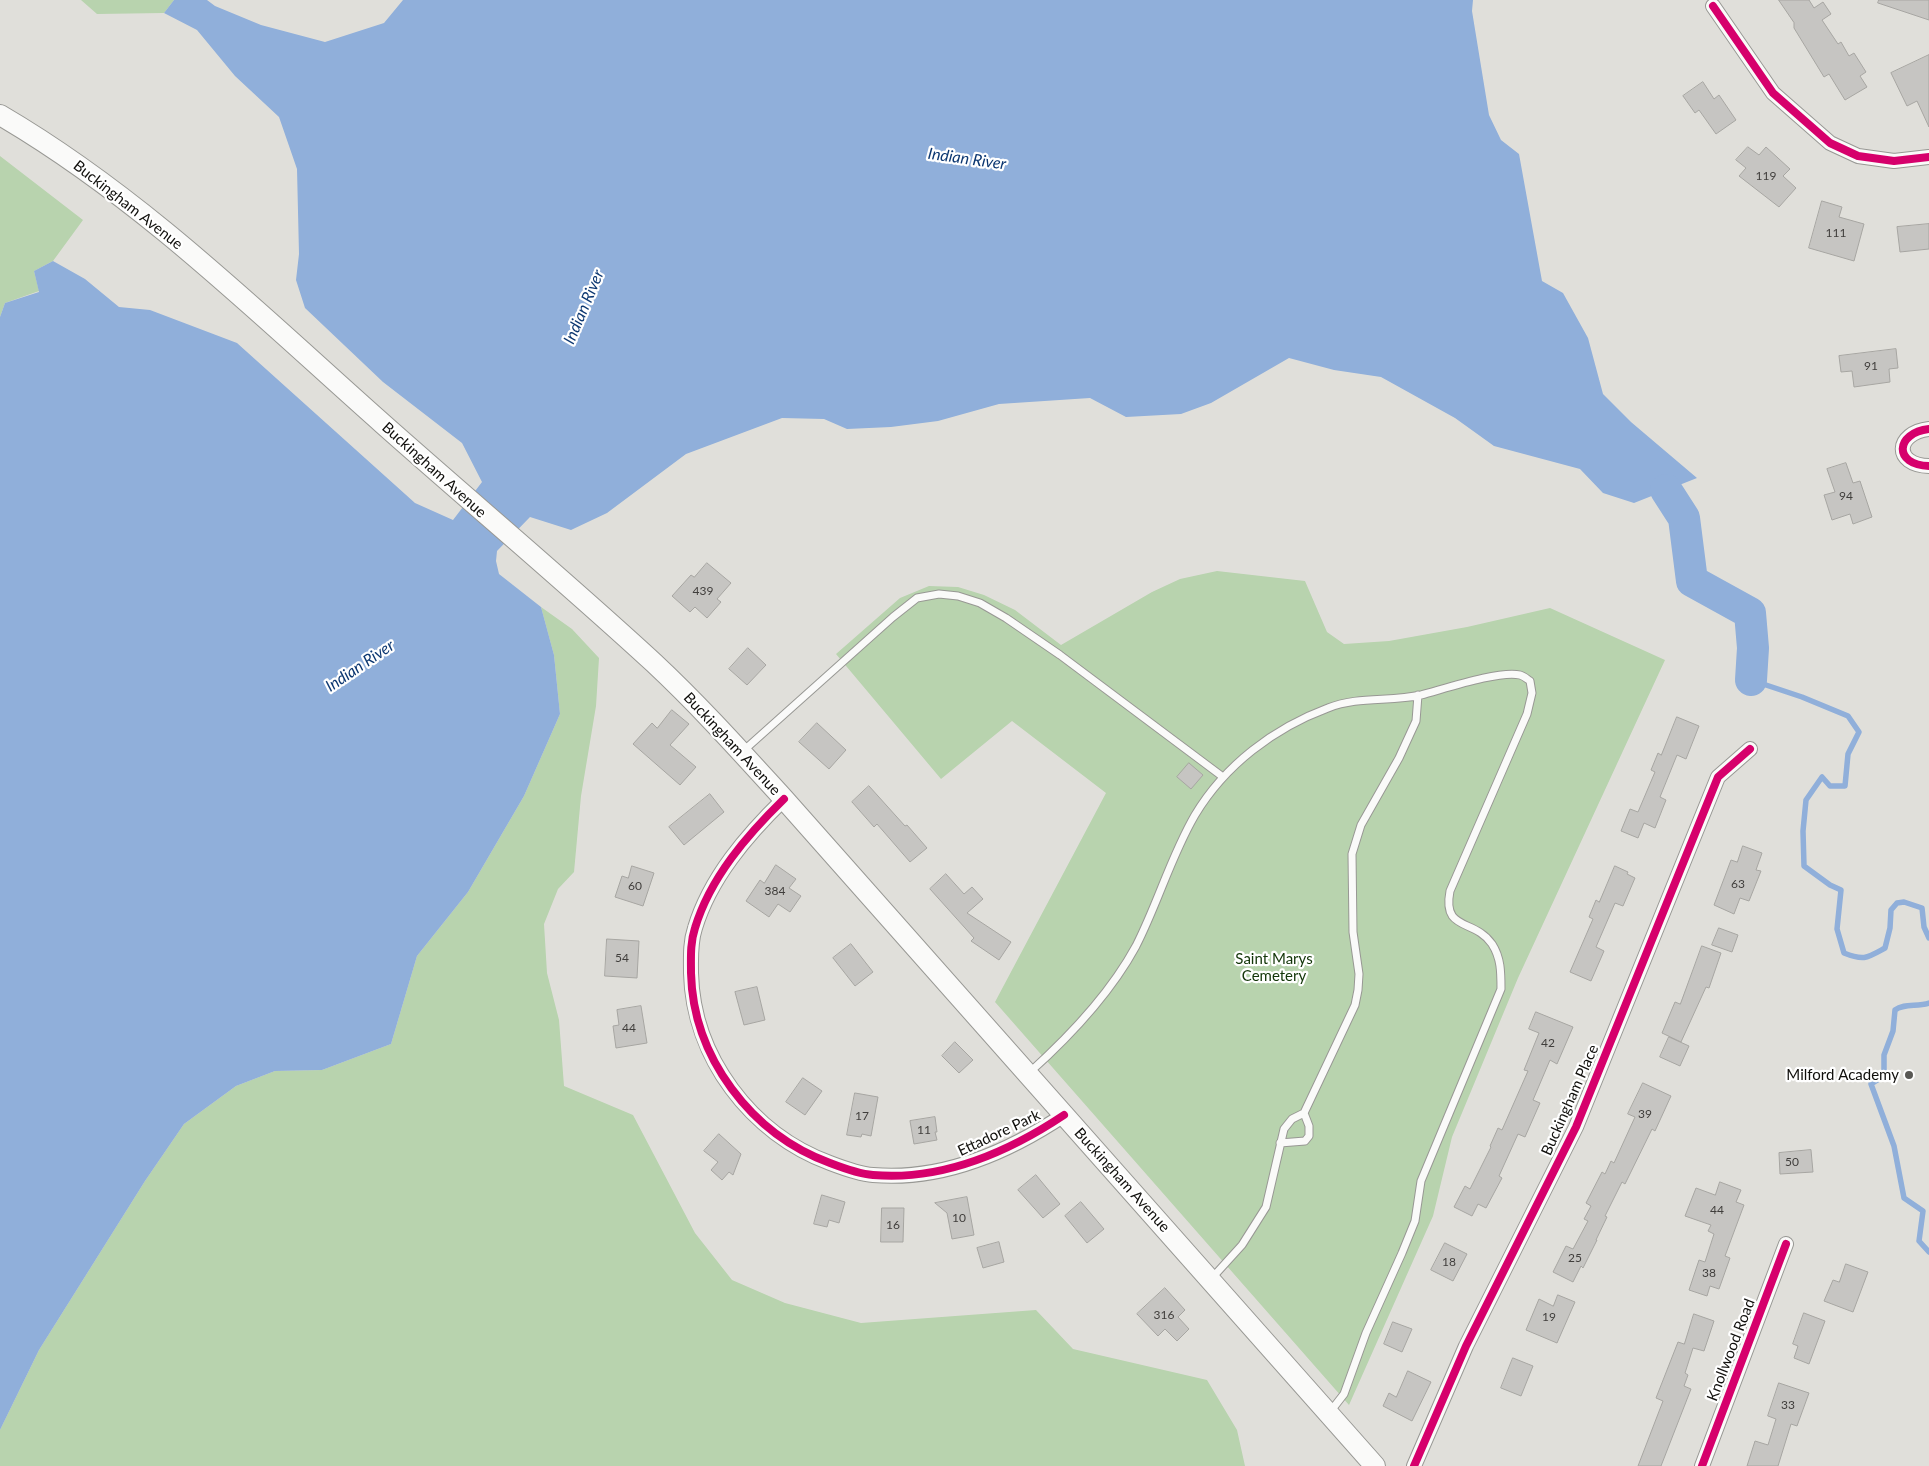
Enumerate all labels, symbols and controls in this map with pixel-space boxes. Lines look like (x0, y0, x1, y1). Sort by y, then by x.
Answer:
water label: Indian River (927, 144, 1007, 174)
street label: Buckingham Avenue (70, 157, 186, 253)
house number: 119 (1756, 169, 1776, 183)
house number: 111 (1826, 226, 1846, 240)
water label: Indian River (560, 267, 608, 347)
house number: 91 (1864, 359, 1878, 373)
street label: Buckingham Avenue (378, 418, 490, 522)
house number: 94 (1839, 489, 1853, 503)
house number: 439 (693, 584, 713, 598)
water label: Indian River (322, 636, 398, 696)
street label: Buckingham Avenue (680, 689, 784, 799)
house number: 63 (1731, 877, 1745, 891)
house number: 60 (628, 879, 642, 893)
house number: 384 (765, 884, 785, 898)
park label: Saint Marys Cemetery (1235, 950, 1313, 985)
house number: 54 (615, 951, 629, 965)
house number: 44 (622, 1021, 636, 1035)
house number: 42 (1541, 1036, 1555, 1050)
street label: Buckingham Place (1538, 1042, 1602, 1158)
place label: Milford Academy (1786, 1066, 1899, 1084)
marker: Milford Academy (1903, 1069, 1915, 1081)
street label: Ettadore Park (955, 1106, 1043, 1160)
house number: 39 (1638, 1107, 1652, 1121)
house number: 17 (855, 1109, 869, 1123)
house number: 11 (917, 1123, 931, 1137)
street label: Buckingham Avenue (1070, 1124, 1174, 1236)
house number: 50 (1785, 1155, 1799, 1169)
house number: 44 (1710, 1203, 1724, 1217)
house number: 10 (952, 1211, 966, 1225)
house number: 16 (886, 1218, 900, 1232)
house number: 25 (1568, 1251, 1582, 1265)
house number: 18 (1442, 1255, 1456, 1269)
house number: 38 (1702, 1266, 1716, 1280)
street label: Knollwood Road (1703, 1296, 1759, 1404)
house number: 316 (1154, 1308, 1174, 1322)
house number: 19 (1542, 1310, 1556, 1324)
house number: 33 (1781, 1398, 1795, 1412)

